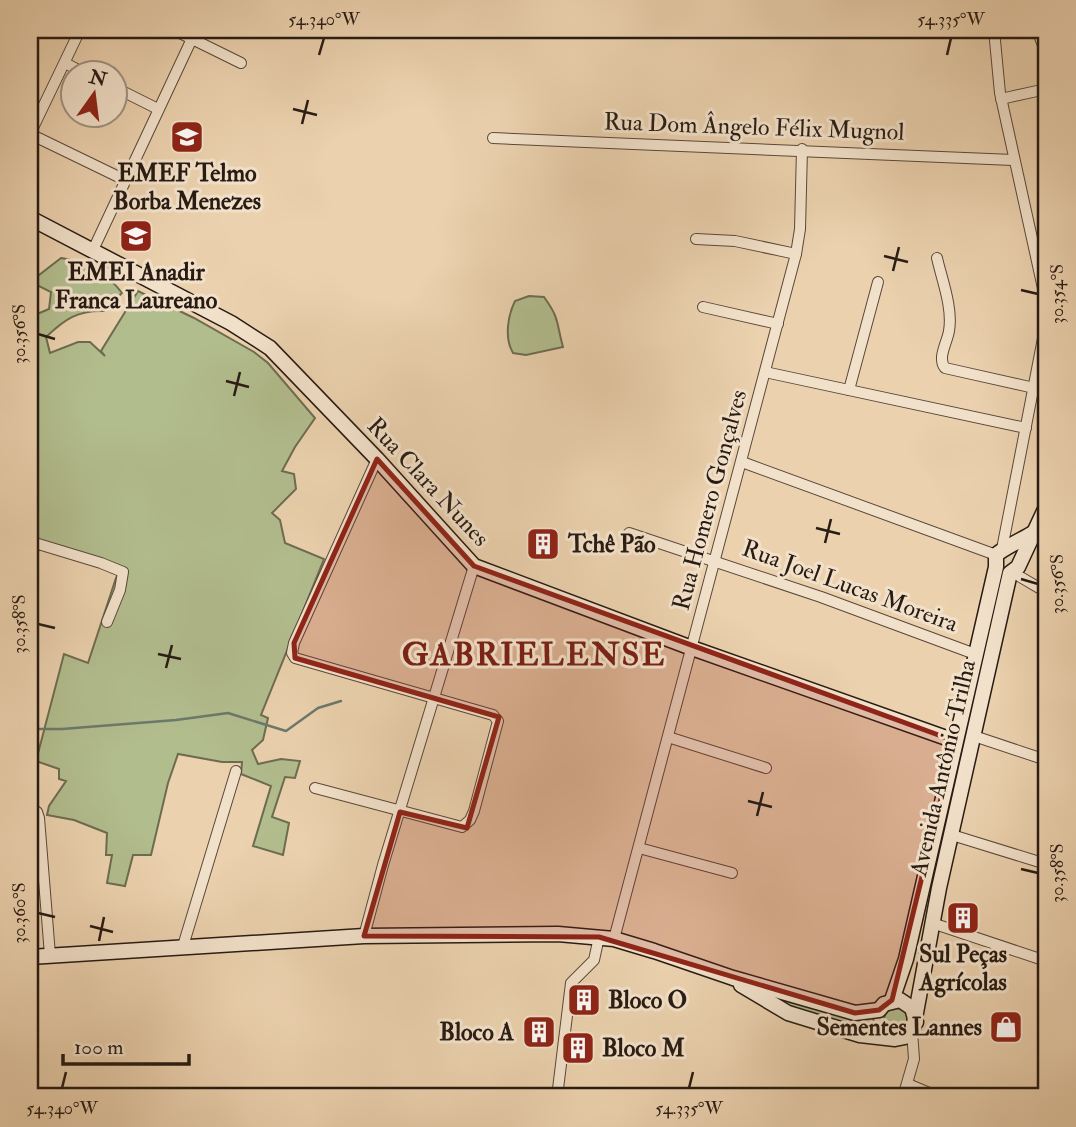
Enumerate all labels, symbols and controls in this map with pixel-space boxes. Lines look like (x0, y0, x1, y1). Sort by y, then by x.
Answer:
text: 54.340°W (288, 8, 360, 31)
text: 54.335°W (917, 8, 985, 31)
north arrow (60, 60, 130, 130)
text: N (86, 65, 110, 92)
street label: Rua Dom Ângelo Félix Mugnol (603, 105, 905, 148)
school or university icon: EMEF Telmo Borba Menezes (168, 118, 206, 156)
place label: EMEF Telmo Borba Menezes (113, 158, 261, 217)
school or university icon: EMEI Anadir Franca Laureano (117, 217, 155, 255)
place label: EMEI Anadir Franca Laureano (55, 257, 218, 316)
text: 30.354°S (1046, 264, 1069, 324)
text: 30.356°S (8, 304, 31, 364)
street label: Rua Homero Gonçalves (666, 386, 754, 614)
street label: Rua Clara Nunes (360, 411, 496, 553)
building icon: Tchê Pão (524, 525, 562, 563)
place label: Tchê Pão (567, 529, 656, 560)
street label: Rua Joel Lucas Moreira (738, 533, 963, 640)
text: 30.356°S (1046, 554, 1069, 614)
text: 30.358°S (8, 594, 31, 654)
district label: GABRIELENSE (402, 635, 666, 675)
street label: Avenida Antônio Trilha (903, 656, 983, 880)
text: 30.358°S (1046, 843, 1069, 903)
text: 30.360°S (8, 882, 31, 944)
building icon: Sul Peças Agrícolas (944, 899, 982, 937)
place label: Sul Peças Agrícolas (918, 939, 1007, 998)
building icon: Bloco O (565, 981, 603, 1019)
place label: Bloco O (608, 985, 687, 1016)
shop icon: Sementes Lannes (987, 1008, 1025, 1046)
place label: Sementes Lannes (816, 1012, 982, 1043)
building icon: Bloco A (520, 1013, 558, 1051)
place label: Bloco A (439, 1017, 515, 1048)
scale bar (63, 1022, 189, 1066)
building icon: Bloco M (559, 1029, 597, 1067)
place label: Bloco M (602, 1033, 685, 1064)
text: 100 m (74, 1034, 124, 1061)
text: 54.340°W (26, 1097, 98, 1120)
text: 54.335°W (655, 1097, 723, 1120)

